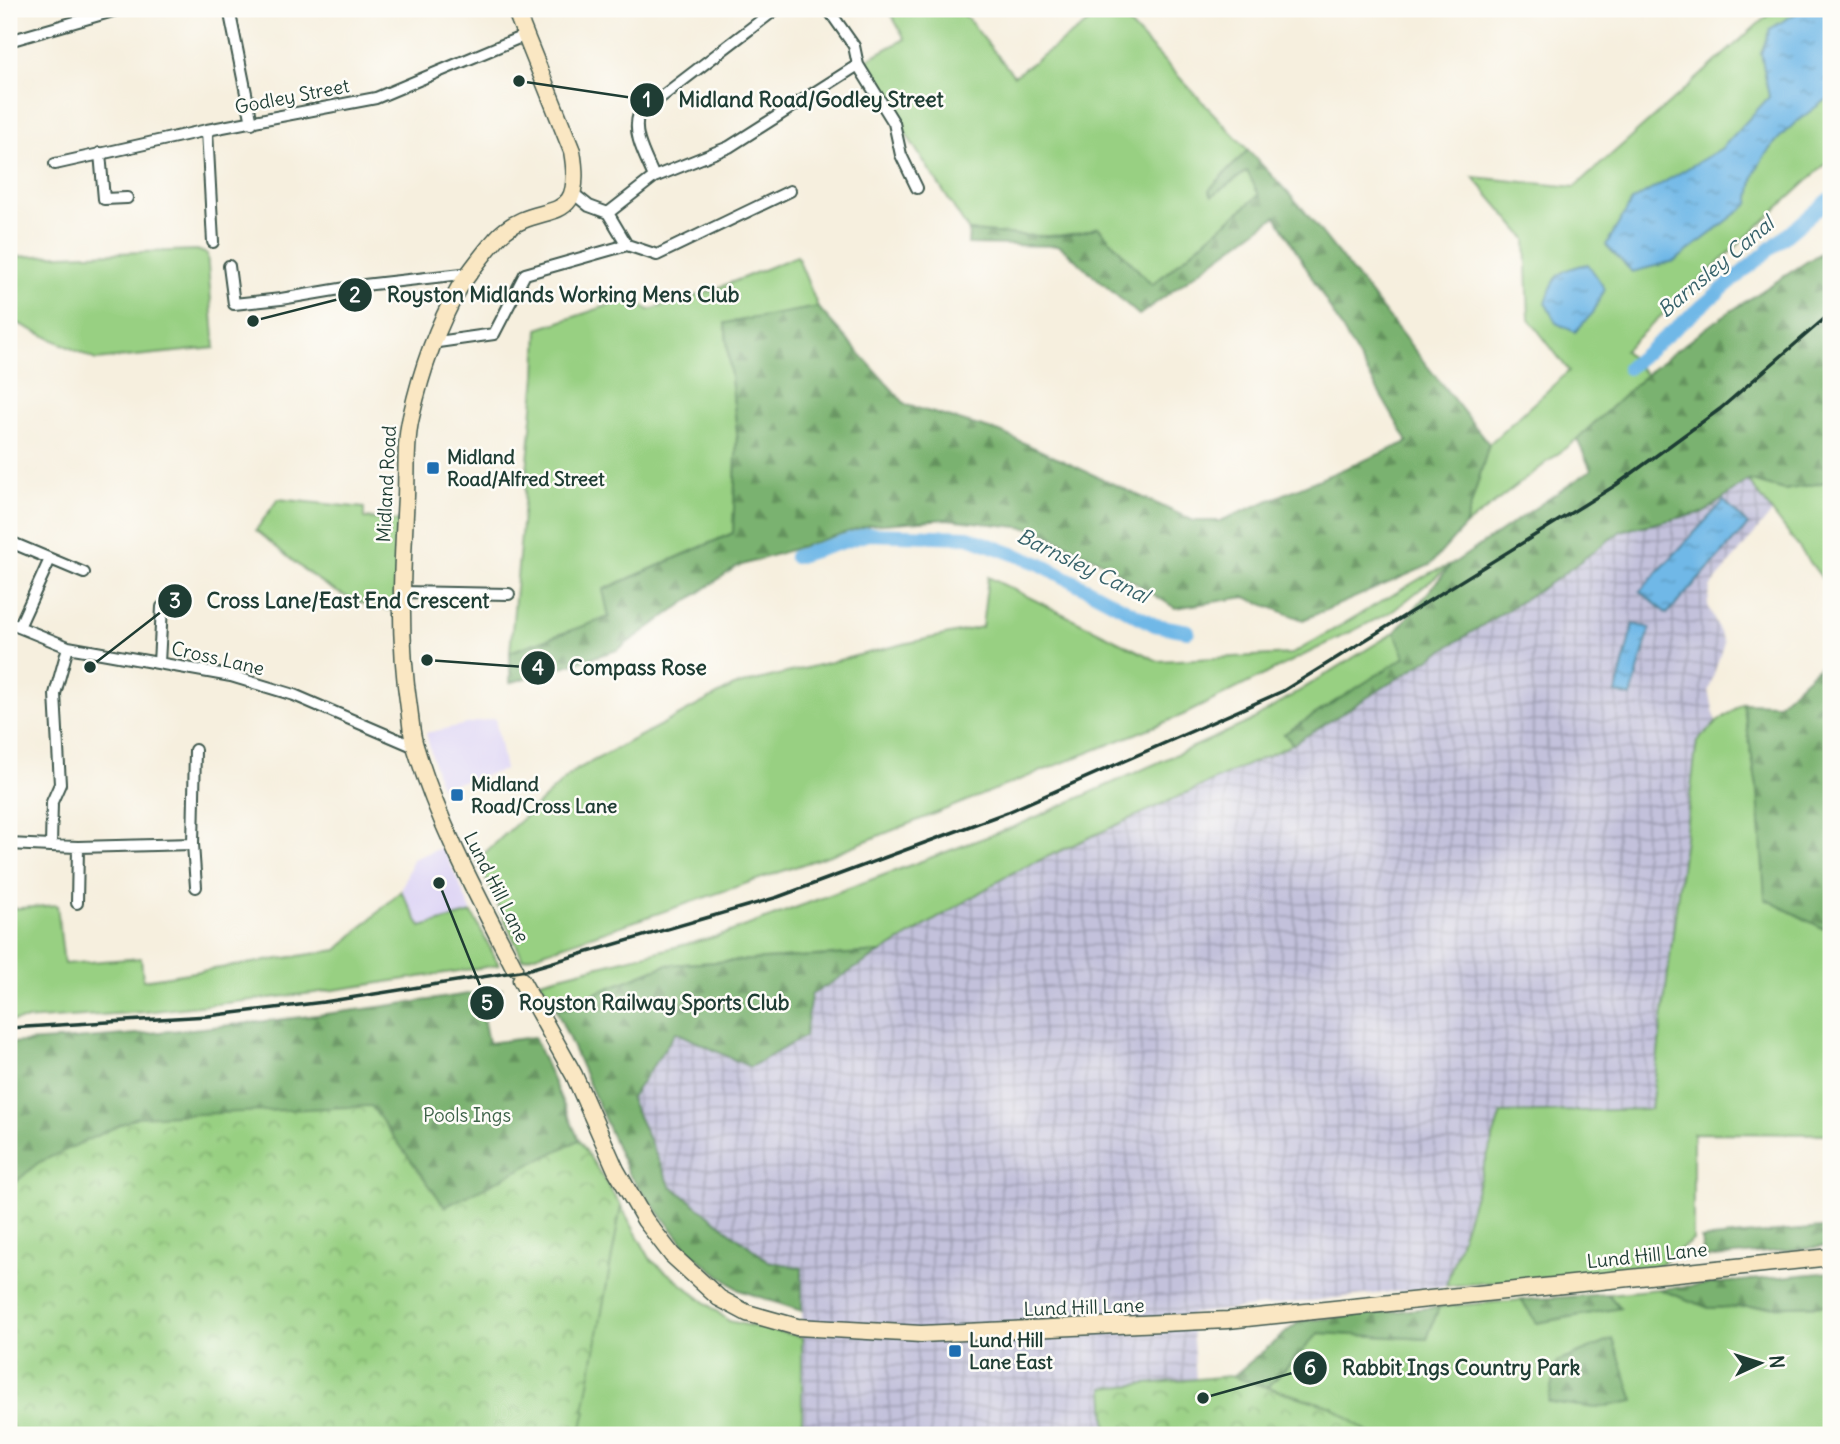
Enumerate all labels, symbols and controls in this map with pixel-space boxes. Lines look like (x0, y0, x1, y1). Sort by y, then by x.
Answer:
street label: Godley Street (233, 73, 351, 119)
callout: Midland Road/Godley Street (629, 79, 958, 121)
text: 1 (643, 86, 651, 113)
text: Midland Road/Godley Street (678, 86, 945, 113)
water label: Barnsley Canal (1652, 208, 1782, 323)
callout: Royston Midlands Working Mens Club (338, 274, 753, 316)
text: 2 (349, 281, 361, 308)
text: Royston Midlands Working Mens Club (387, 281, 739, 308)
street label: Midland Road (371, 425, 401, 543)
place label: Midland Road/Alfred Street (447, 445, 605, 491)
marker: Midland Road/Alfred Street (425, 460, 441, 476)
water label: Barnsley Canal (1013, 522, 1157, 611)
callout: Cross Lane/East End Crescent (157, 580, 503, 622)
text: 3 (169, 587, 181, 614)
text: Cross Lane/East End Crescent (207, 587, 490, 614)
street label: Cross Lane (169, 636, 267, 680)
callout: Compass Rose (521, 647, 721, 689)
text: 4 (532, 654, 544, 681)
text: Compass Rose (569, 654, 707, 681)
place label: Midland Road/Cross Lane (471, 772, 617, 818)
marker: Midland Road/Cross Lane (449, 787, 465, 803)
street label: Lund Hill Lane (459, 828, 535, 946)
callout: Royston Railway Sports Club (470, 982, 803, 1024)
text: 5 (481, 989, 493, 1016)
text: Royston Railway Sports Club (519, 989, 789, 1016)
park label: Pools Ings (423, 1103, 511, 1127)
street label: Lund Hill Lane (1586, 1237, 1708, 1273)
street label: Lund Hill Lane (1023, 1293, 1145, 1321)
place label: Lund Hill Lane East (969, 1328, 1053, 1374)
north arrow (1724, 1328, 1794, 1398)
marker: Lund Hill Lane East (947, 1343, 963, 1359)
callout: Rabbit Ings Country Park (1293, 1347, 1594, 1389)
text: 6 (1304, 1354, 1316, 1381)
text: Rabbit Ings Country Park (1342, 1354, 1580, 1381)
text: N (1765, 1354, 1789, 1369)

